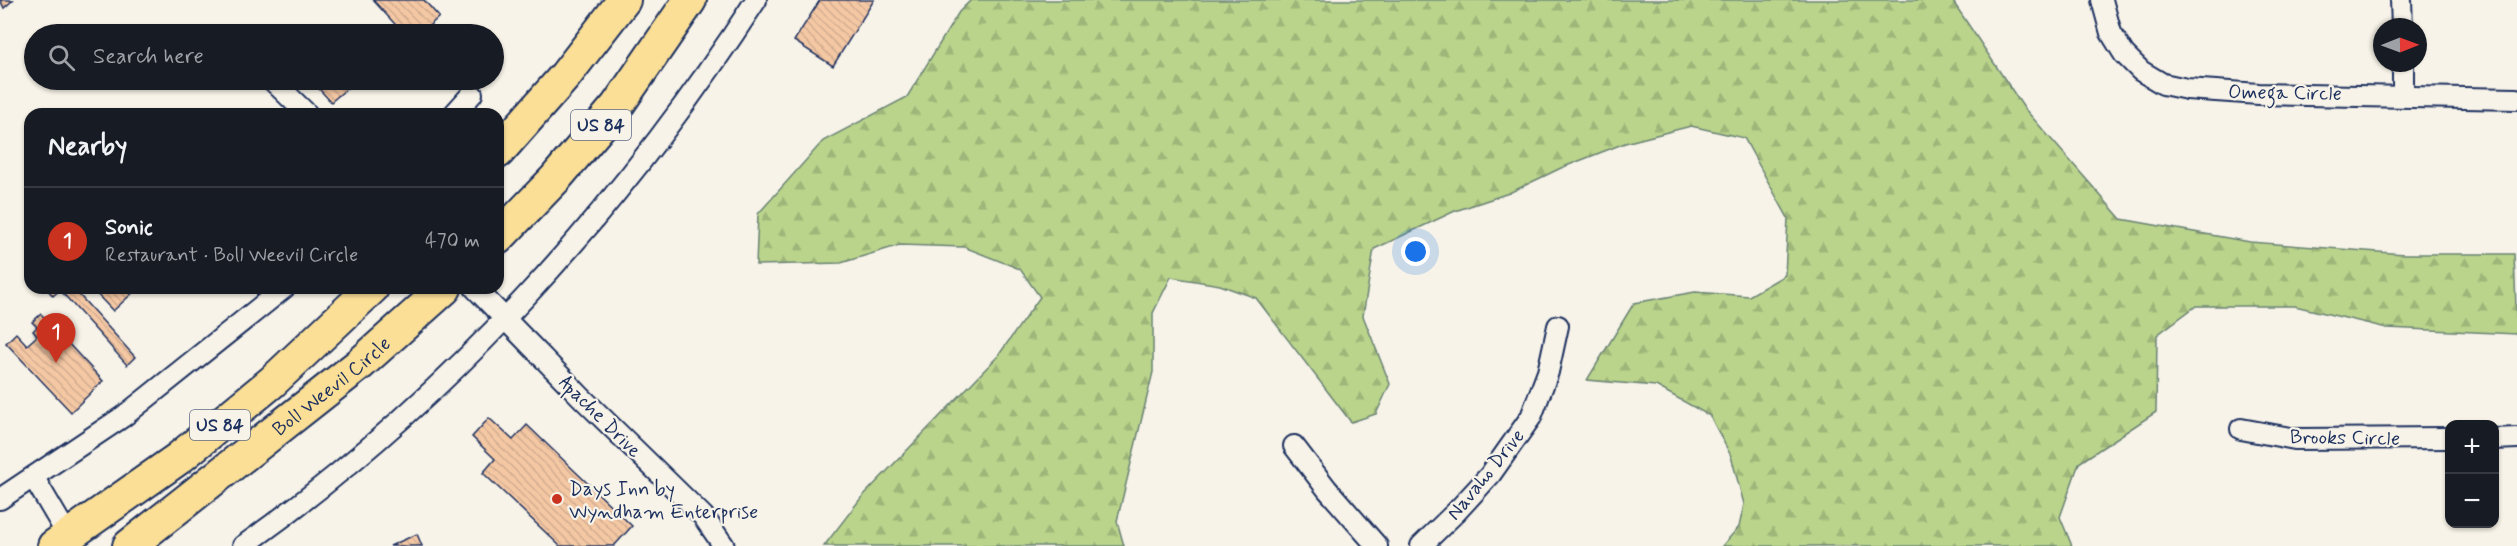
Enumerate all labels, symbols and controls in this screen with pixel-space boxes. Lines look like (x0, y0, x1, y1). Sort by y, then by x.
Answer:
north arrow (2373, 18, 2427, 72)
search box (24, 24, 504, 90)
icon: search (45, 41, 78, 74)
text: Search here (93, 43, 204, 71)
street label: Omega Circle (2228, 79, 2342, 110)
road number: US 84 (571, 110, 631, 140)
text: Nearby (48, 130, 127, 164)
text: Sonic (105, 214, 153, 242)
text: 1 (63, 228, 72, 255)
text: 470 m (425, 228, 480, 255)
your location (1401, 237, 1430, 266)
text: Restaurant · Boll Weevil Circle (105, 242, 358, 269)
pin: 1 (36, 314, 76, 363)
street label: Boll Weevil Circle (267, 331, 397, 443)
street label: Apache Drive (552, 370, 647, 465)
road number: US 84 (190, 410, 250, 440)
map controls (2445, 420, 2499, 528)
button: + (2445, 420, 2499, 474)
street label: Navaho Drive (1441, 424, 1531, 526)
street label: Brooks Circle (2290, 424, 2400, 453)
button: − (2445, 474, 2499, 528)
place label: Days Inn by Wyndham Enterprise (569, 476, 758, 526)
marker: Days Inn by Wyndham Enterprise (550, 492, 564, 506)

